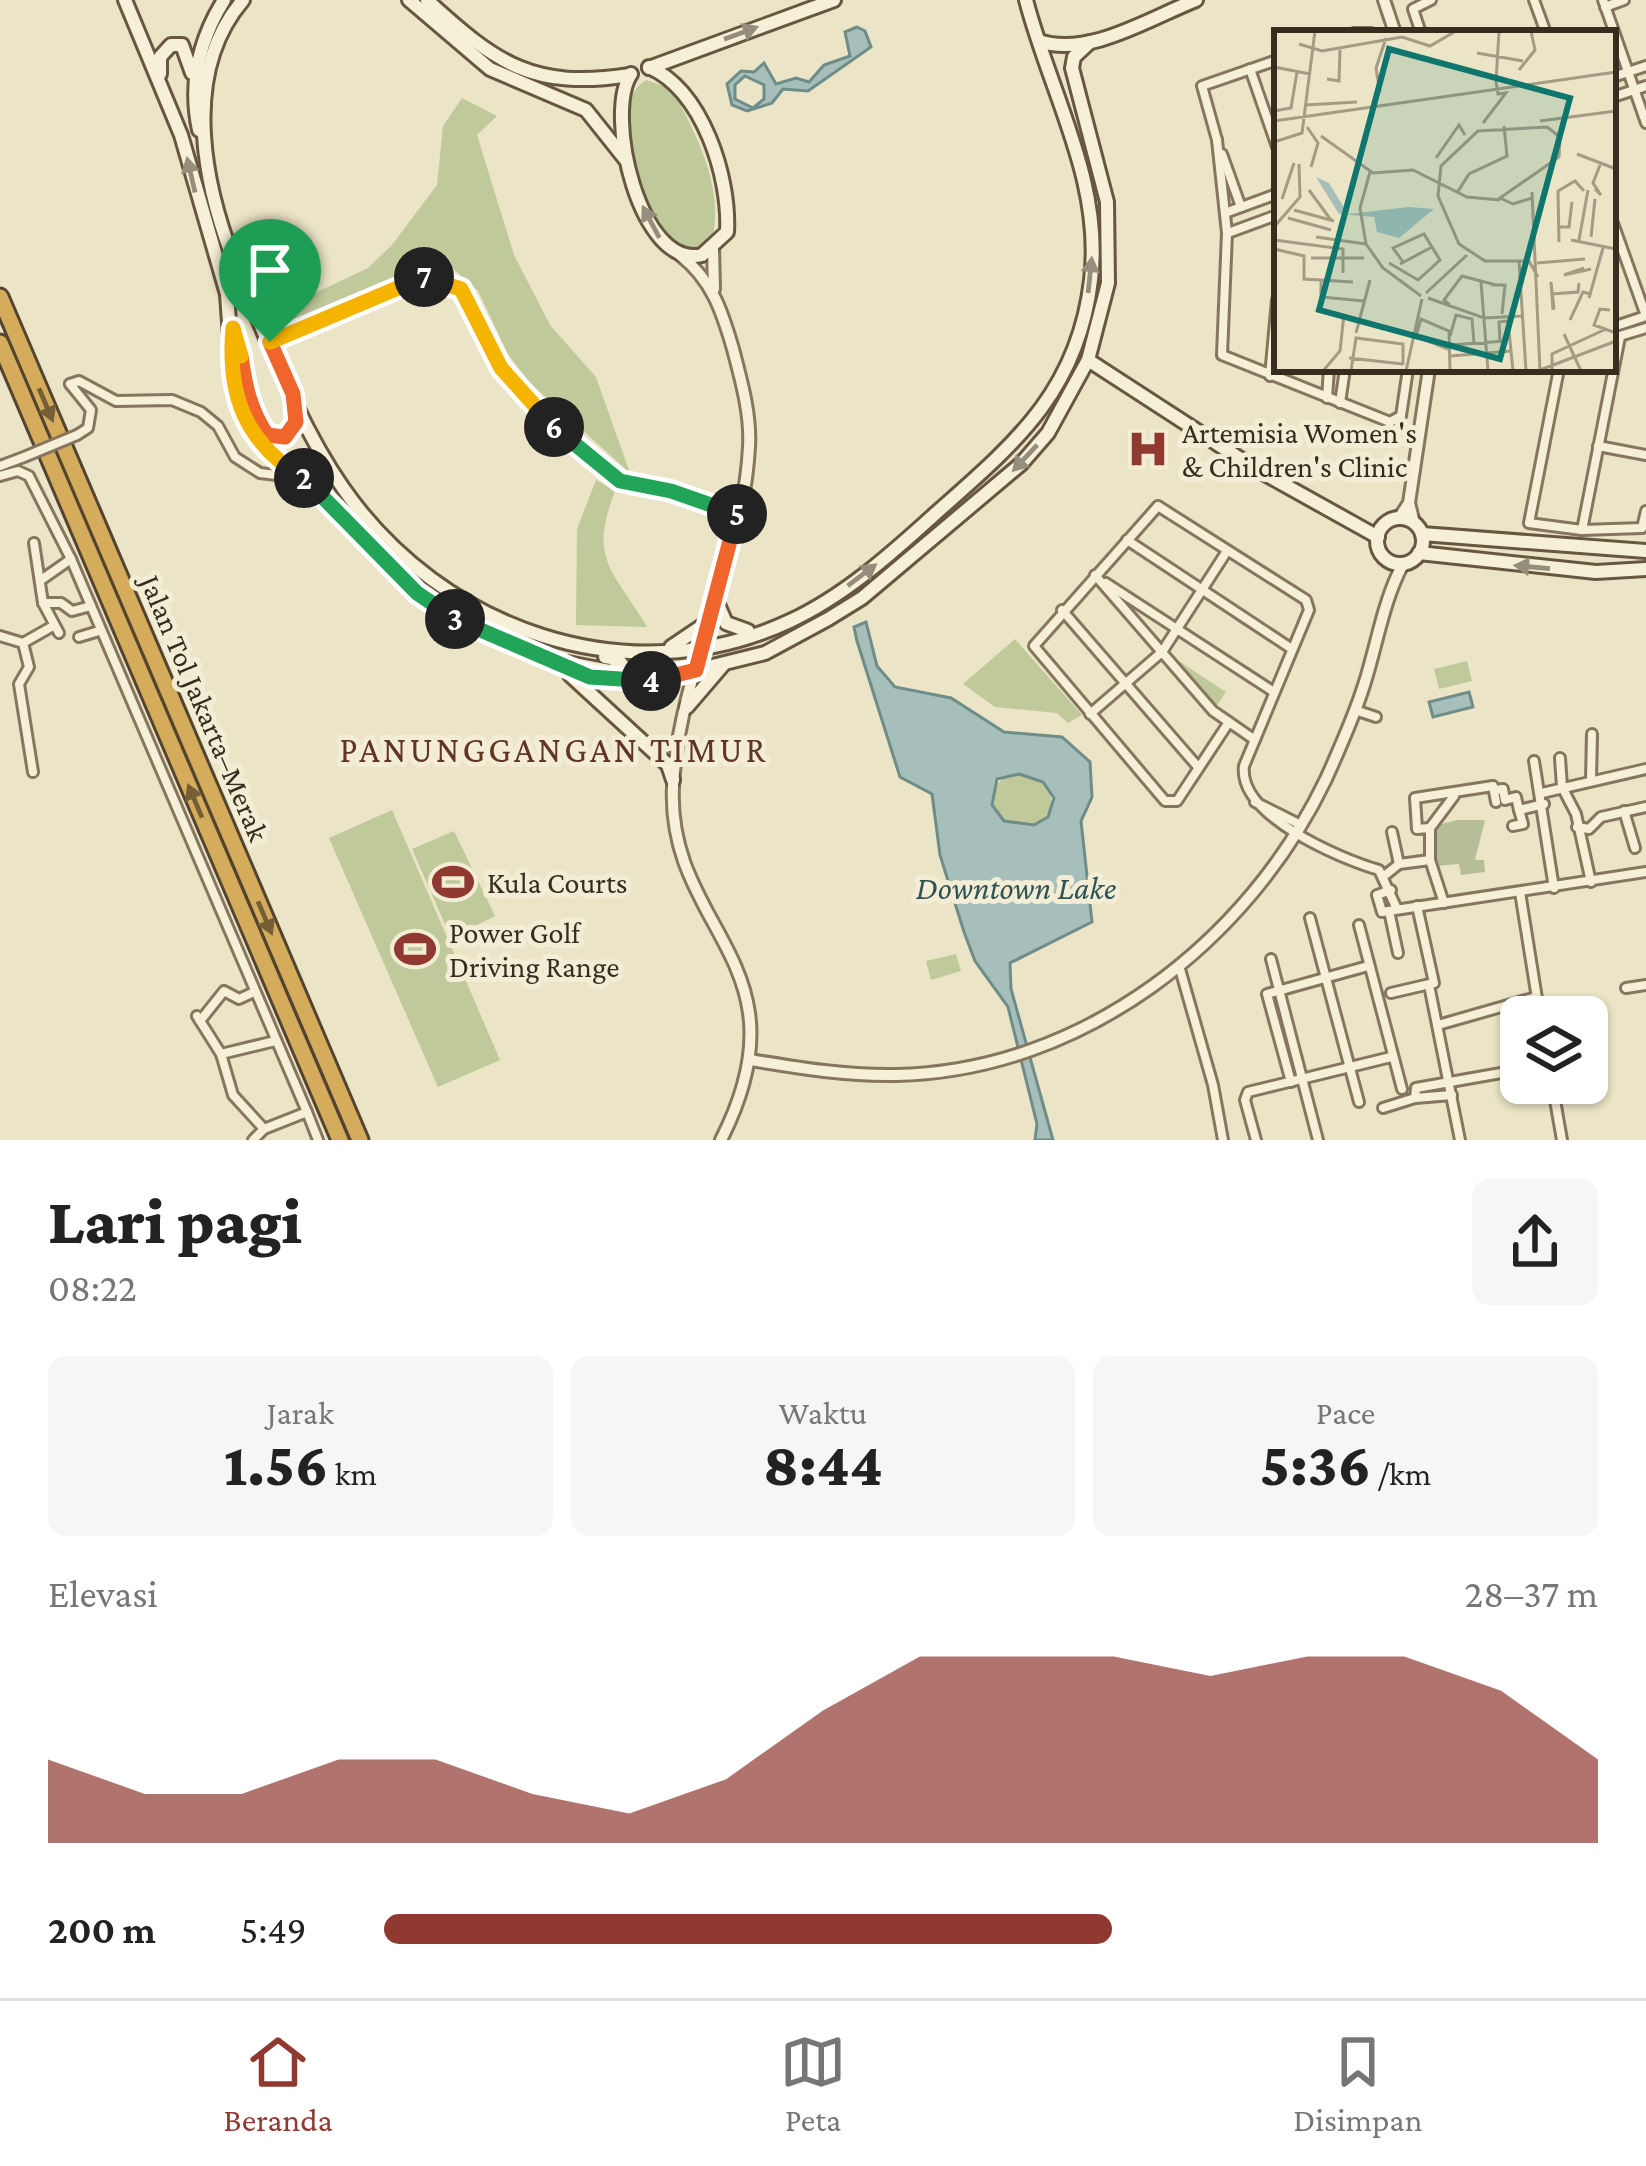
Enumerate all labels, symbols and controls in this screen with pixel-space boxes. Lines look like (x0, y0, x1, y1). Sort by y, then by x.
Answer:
one-way arrow (724, 23, 760, 42)
inset map (1274, 30, 1616, 372)
one-way arrow (181, 155, 200, 193)
one-way arrow (641, 205, 662, 240)
pin (219, 219, 321, 342)
icon: arrive (237, 237, 303, 303)
pin: 7 (394, 247, 454, 307)
one-way arrow (1081, 256, 1100, 293)
text: 7 (416, 258, 432, 295)
one-way arrow (37, 387, 56, 423)
pin: 6 (524, 397, 584, 457)
text: 6 (545, 408, 563, 445)
place label: Artemisia Women's & Children's Clinic (1182, 416, 1417, 483)
hospital icon: Artemisia Women's & Children's Clinic (1125, 426, 1171, 472)
one-way arrow (1012, 443, 1040, 472)
pin: 2 (274, 448, 334, 508)
text: 2 (296, 459, 312, 496)
pin: 5 (707, 484, 767, 544)
text: 5 (729, 495, 745, 532)
one-way arrow (1513, 557, 1550, 576)
one-way arrow (847, 563, 878, 588)
street label: Jalan Tol Jakarta–Merak (133, 567, 276, 847)
pin: 3 (425, 589, 485, 649)
text: 3 (447, 600, 463, 637)
pin: 4 (621, 651, 681, 711)
text: 4 (642, 662, 660, 699)
district label: PANUNGGANGAN TIMUR (339, 730, 769, 770)
one-way arrow (185, 782, 204, 818)
sports icon: Kula Courts (430, 859, 476, 905)
place label: Kula Courts (487, 866, 627, 899)
water label: Downtown Lake (916, 869, 1117, 906)
one-way arrow (256, 901, 276, 936)
place label: Power Golf Driving Range (449, 916, 619, 984)
sports icon: Power Golf Driving Range (392, 926, 438, 972)
map controls (1500, 996, 1608, 1104)
button: layers (1500, 996, 1608, 1104)
button: share (1472, 1179, 1598, 1305)
text: Lari pagi (48, 1184, 302, 1257)
text: 08:22 (48, 1266, 137, 1309)
text: Jarak (267, 1394, 334, 1431)
text: Waktu (779, 1394, 867, 1431)
text: Pace (1316, 1394, 1375, 1431)
text: 1.56 (224, 1431, 328, 1498)
text: 8:44 (763, 1431, 883, 1498)
text: 5:36 (1260, 1431, 1371, 1498)
text: km (328, 1455, 377, 1492)
text: /km (1371, 1455, 1431, 1492)
text: Elevasi (48, 1572, 158, 1615)
text: 28–37 m (1465, 1572, 1598, 1615)
text: 200 m (48, 1908, 156, 1951)
text: 5:49 (240, 1908, 307, 1951)
tab: Beranda (224, 2029, 333, 2138)
tab: Peta (780, 2029, 846, 2138)
tab: Disimpan (1293, 2029, 1422, 2138)

